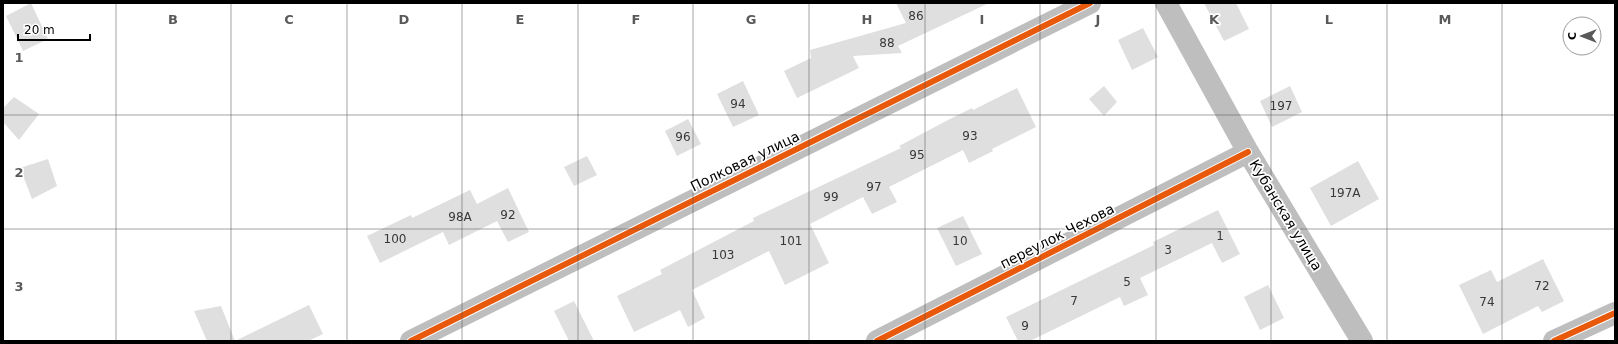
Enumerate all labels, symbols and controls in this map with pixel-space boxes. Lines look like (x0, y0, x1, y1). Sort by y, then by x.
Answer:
house number: 86 (908, 9, 924, 23)
text: B (168, 12, 178, 27)
text: C (284, 12, 294, 27)
text: D (399, 12, 410, 27)
text: E (516, 12, 524, 27)
text: F (632, 12, 640, 27)
text: G (746, 12, 756, 27)
text: H (862, 12, 872, 27)
text: I (980, 12, 984, 27)
text: J (1095, 12, 1100, 27)
text: K (1209, 12, 1220, 27)
text: L (1325, 12, 1333, 27)
text: M (1439, 12, 1451, 27)
scale bar (18, 16, 90, 42)
north arrow (1562, 16, 1602, 56)
text: 20 m (24, 23, 55, 37)
text: С (1566, 32, 1579, 40)
house number: 88 (879, 36, 895, 50)
text: 1 (14, 50, 24, 65)
house number: 94 (730, 97, 746, 111)
house number: 197 (1270, 99, 1292, 113)
street label: Полковая улица (688, 128, 802, 194)
house number: 93 (962, 129, 978, 143)
house number: 96 (675, 130, 691, 144)
house number: 95 (909, 148, 925, 162)
street label: Кубанская улица (1247, 157, 1325, 273)
text: 2 (14, 165, 24, 180)
house number: 97 (866, 180, 882, 194)
house number: 197А (1329, 186, 1361, 200)
house number: 99 (823, 190, 839, 204)
street label: переулок Чехова (997, 200, 1117, 272)
house number: 92 (500, 208, 516, 222)
house number: 98А (448, 210, 473, 224)
house number: 1 (1216, 229, 1224, 243)
house number: 100 (384, 232, 406, 246)
house number: 101 (780, 234, 802, 248)
house number: 10 (952, 234, 968, 248)
house number: 3 (1164, 243, 1172, 257)
house number: 103 (712, 248, 734, 262)
house number: 5 (1123, 275, 1131, 289)
text: 3 (14, 279, 24, 294)
house number: 72 (1534, 279, 1550, 293)
house number: 7 (1070, 294, 1078, 308)
house number: 74 (1479, 295, 1495, 309)
house number: 9 (1021, 319, 1029, 333)

